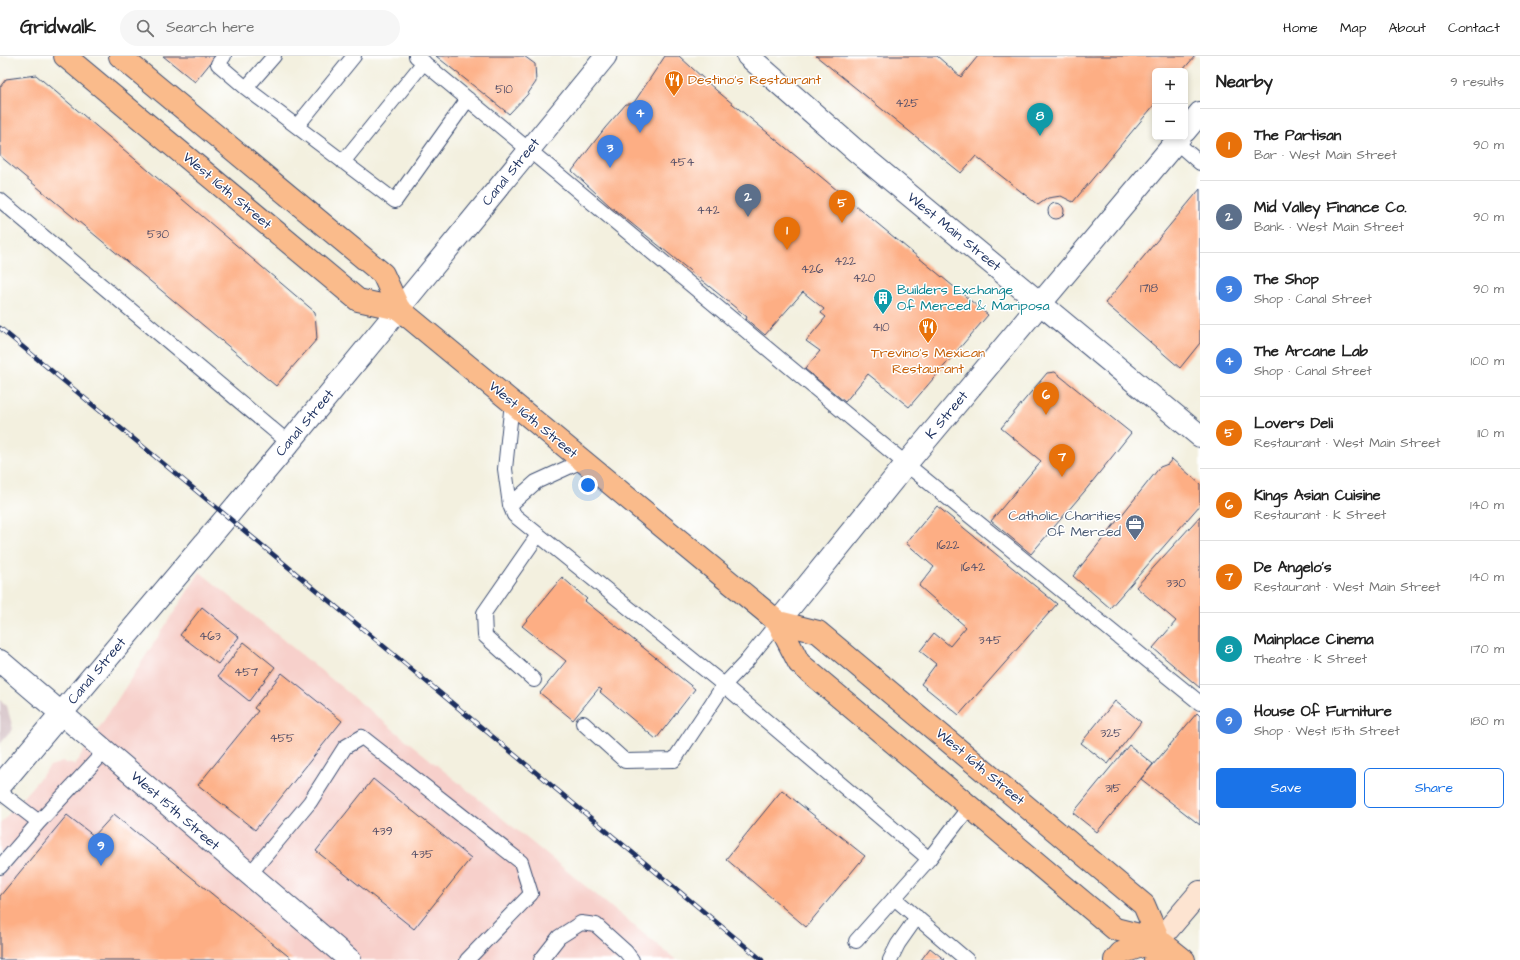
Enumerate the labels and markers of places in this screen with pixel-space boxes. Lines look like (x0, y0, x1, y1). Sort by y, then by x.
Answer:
restaurant icon: Destino's Restaurant (663, 69, 685, 97)
place label: Destino's Restaurant (688, 70, 822, 90)
pin: 4 (627, 100, 653, 133)
pin: 8 (1027, 103, 1053, 136)
pin: 3 (597, 135, 623, 168)
pin: 2 (735, 184, 761, 217)
pin: 5 (829, 190, 855, 223)
pin: 1 (774, 217, 800, 250)
place label: Builders Exchange Of Merced & Mariposa (897, 280, 1050, 316)
building icon: Builders Exchange Of Merced & Mariposa (872, 287, 894, 315)
restaurant icon: Trevino's Mexican Restaurant (917, 316, 939, 344)
place label: Trevino's Mexican Restaurant (871, 343, 985, 379)
pin: 6 (1033, 382, 1059, 415)
pin: 7 (1049, 444, 1075, 477)
place label: Catholic Charities Of Merced (1009, 506, 1121, 542)
office icon: Catholic Charities Of Merced (1124, 513, 1146, 541)
pin: 9 (88, 833, 114, 866)

